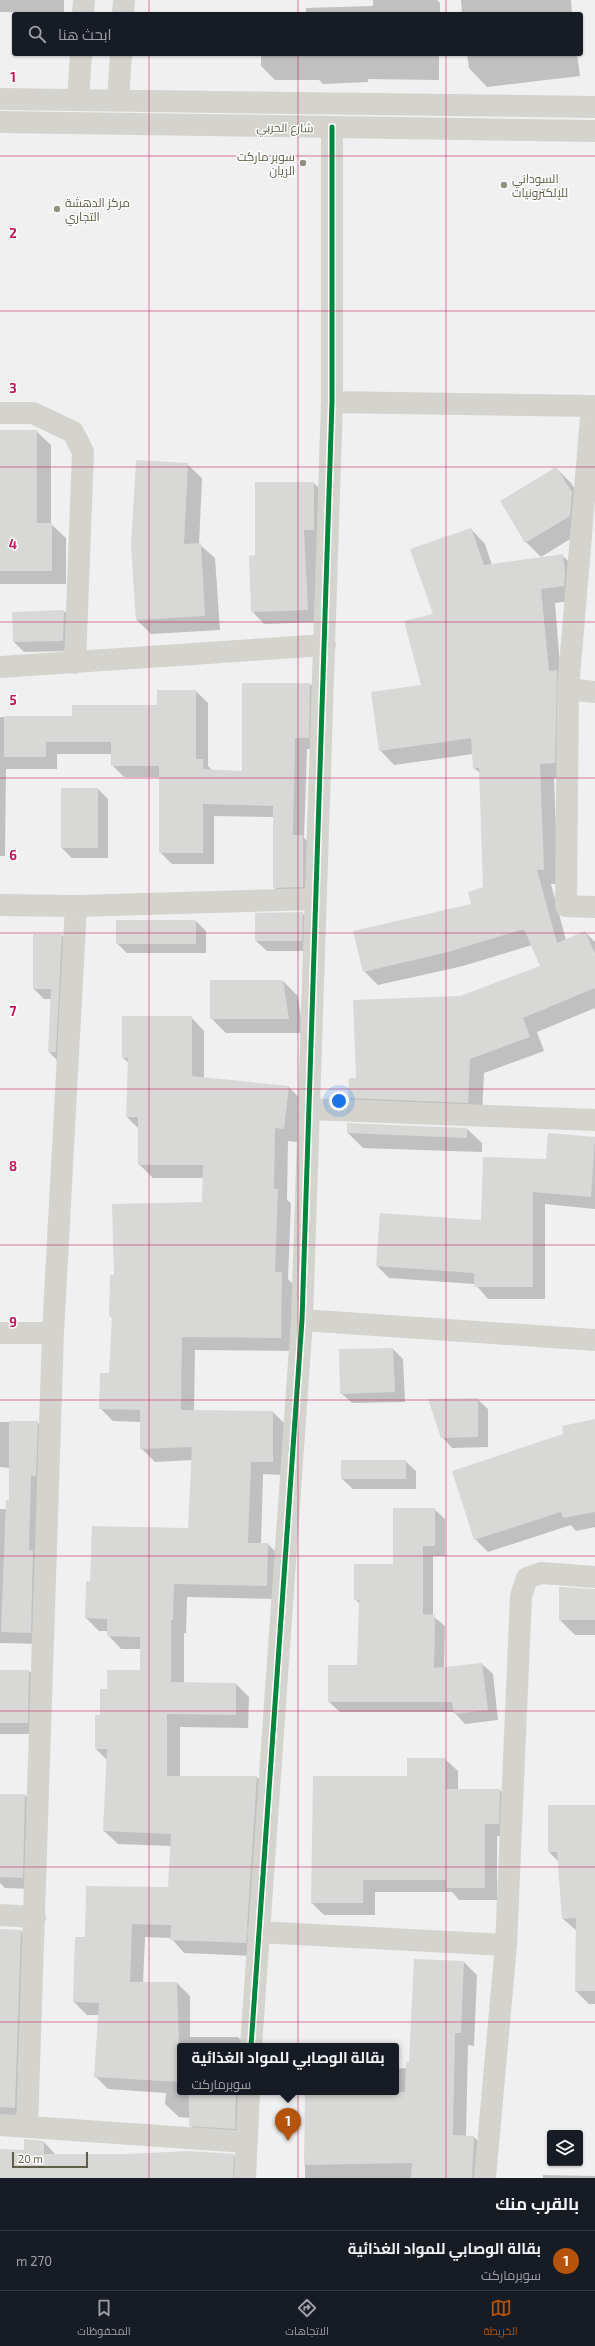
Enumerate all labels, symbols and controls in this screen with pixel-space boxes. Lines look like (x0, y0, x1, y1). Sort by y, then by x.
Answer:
search box (12, 12, 583, 56)
icon: search (26, 23, 48, 45)
text: ابحث هنا (58, 25, 111, 43)
text: 1 (10, 69, 16, 85)
street label: شارع الحربي (256, 120, 314, 138)
place label: سوبر ماركت الريان (237, 149, 295, 178)
marker: سوبر ماركت الريان (298, 158, 308, 168)
place label: السوداني للإلكترونيات (512, 171, 568, 200)
marker: السوداني للإلكترونيات (499, 180, 509, 190)
place label: مركز الدهشة التجاري (65, 195, 130, 227)
marker: مركز الدهشة التجاري (52, 204, 62, 214)
text: 2 (9, 225, 17, 241)
text: 3 (9, 380, 17, 396)
text: 4 (9, 536, 17, 552)
text: 5 (9, 692, 17, 708)
text: 6 (9, 847, 17, 863)
text: 7 (10, 1003, 17, 1019)
your location (329, 1091, 349, 1111)
text: 8 (9, 1158, 17, 1174)
text: 9 (9, 1314, 17, 1330)
popup (177, 2043, 399, 2095)
text: بقالة الوصابي للمواد الغذائية (191, 2048, 385, 2066)
text: سوبرماركت (191, 2076, 251, 2092)
pin: 1 (275, 2108, 301, 2141)
map controls (547, 2130, 583, 2166)
button: layers (547, 2130, 583, 2166)
scale bar (12, 2150, 88, 2169)
text: 20 m (18, 2152, 43, 2165)
text: بالقرب منك (495, 2193, 579, 2213)
text: بقالة الوصابي للمواد الغذائية (348, 2239, 541, 2257)
text: 270 m (16, 2253, 52, 2269)
text: 1 (563, 2253, 569, 2269)
text: سوبرماركت (481, 2267, 541, 2283)
tab: المحفوظات (77, 2297, 131, 2341)
tab: الاتجاهات (285, 2297, 329, 2341)
tab: الخريطة (483, 2297, 518, 2341)

